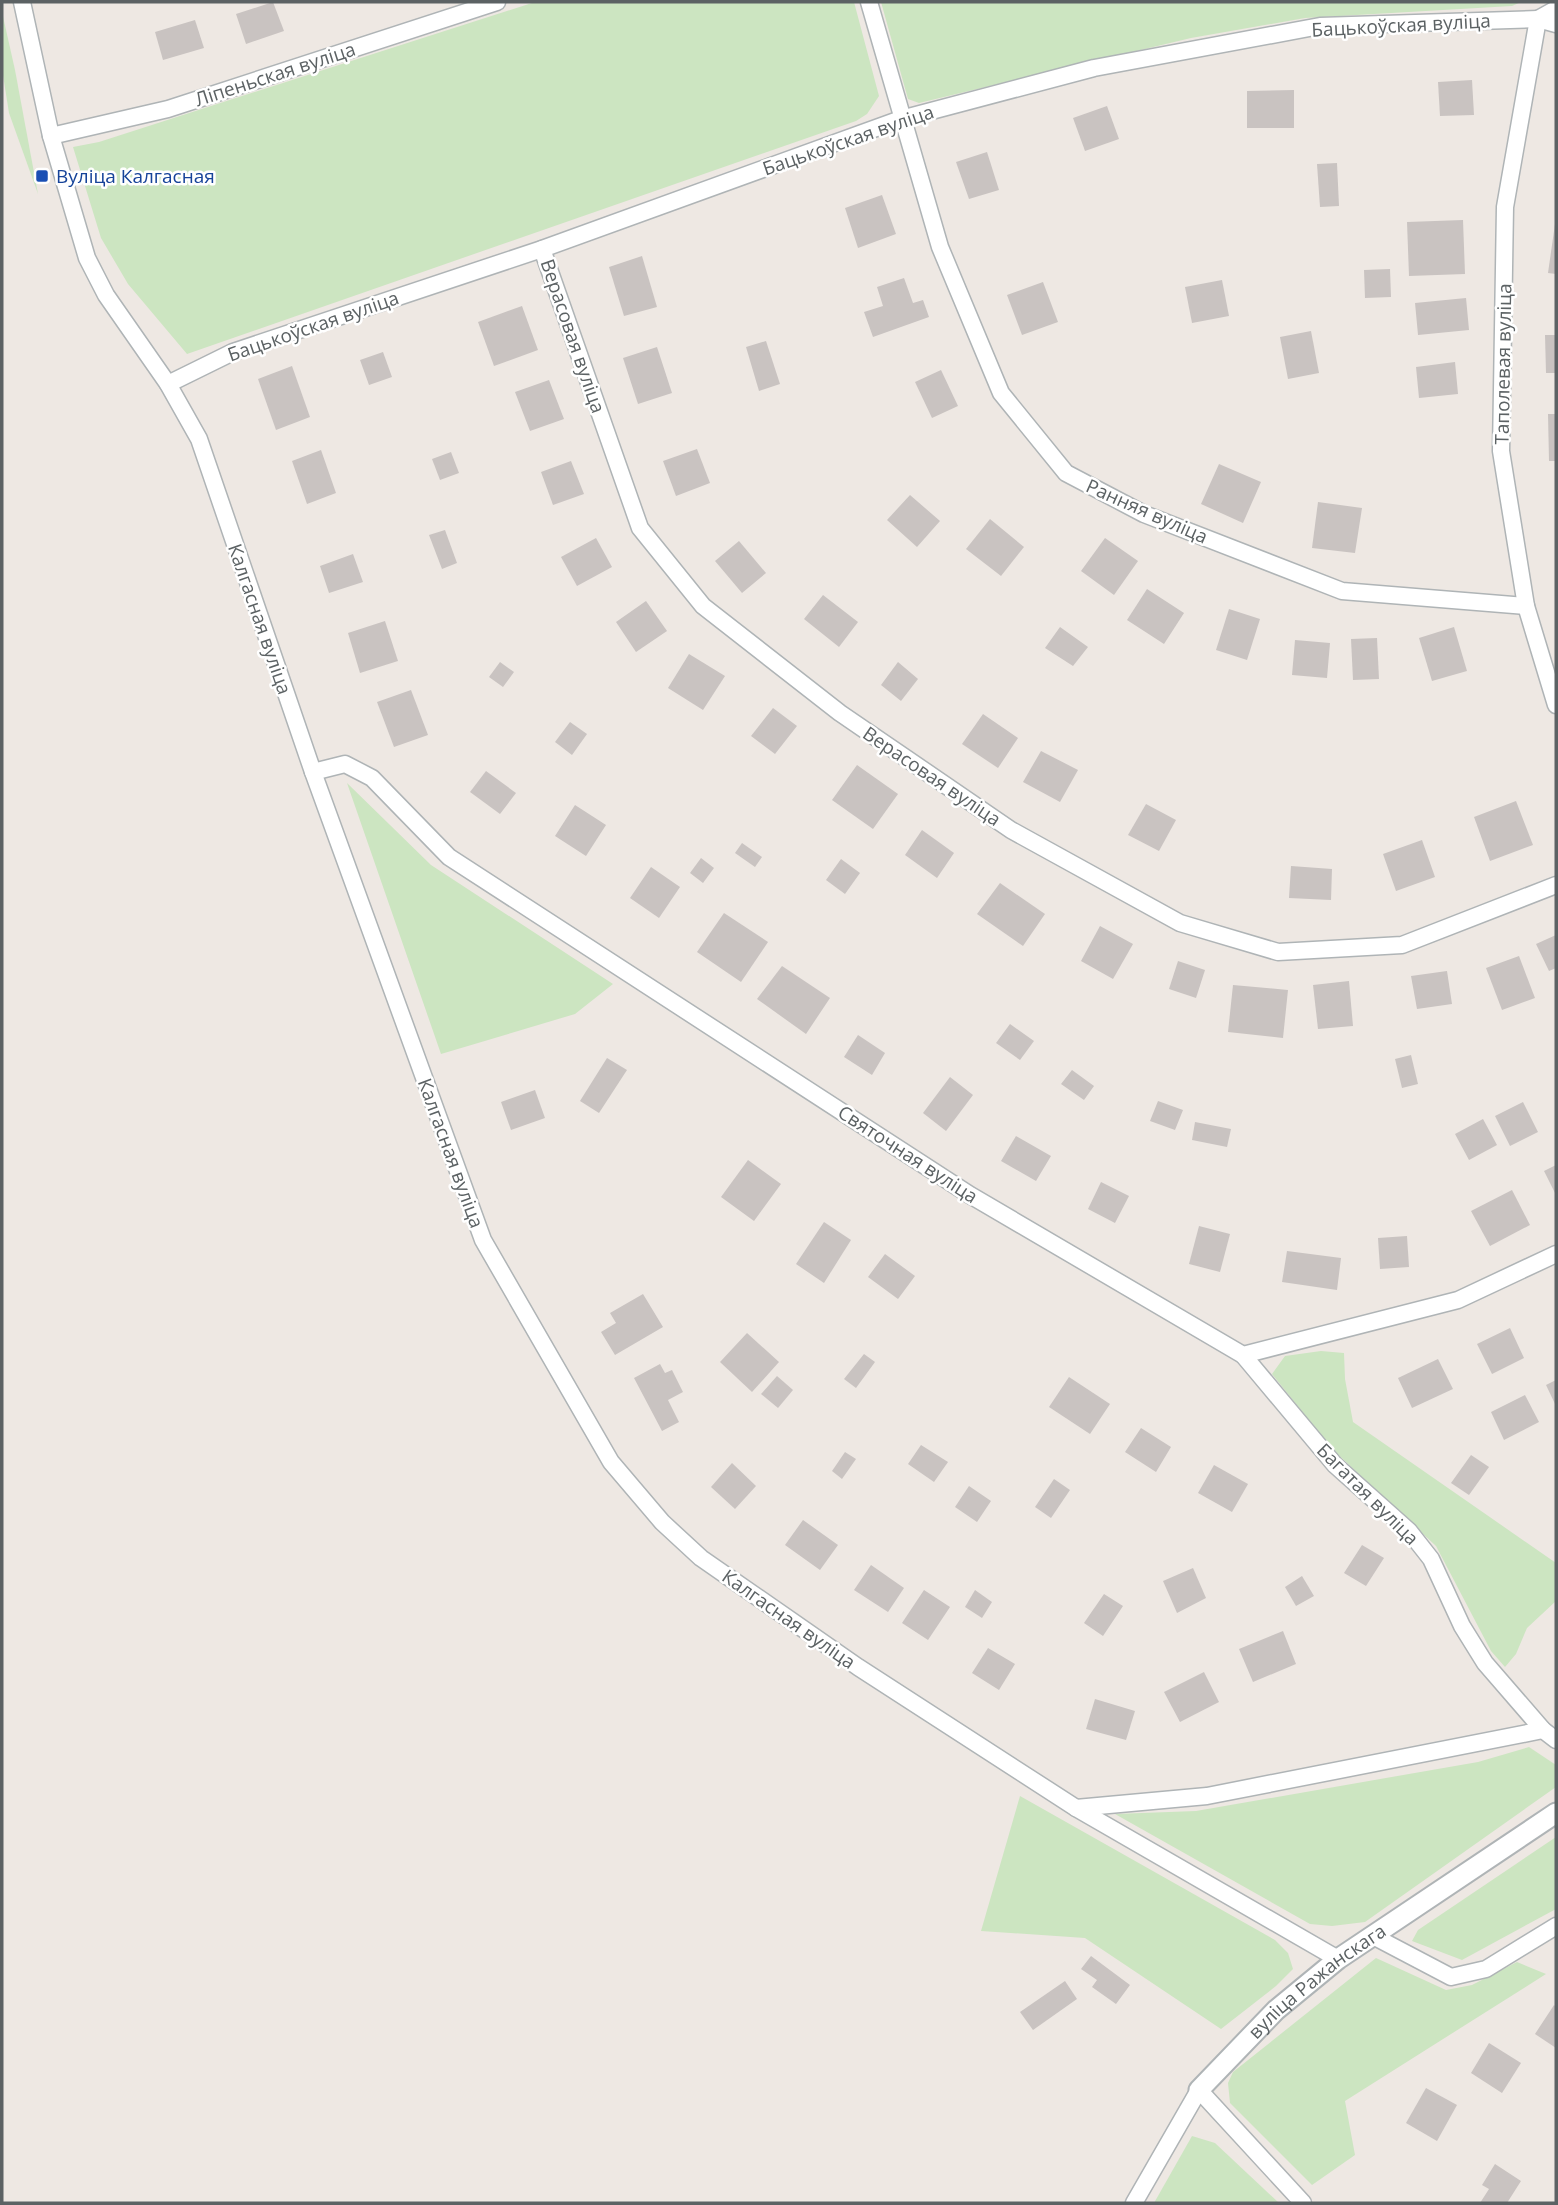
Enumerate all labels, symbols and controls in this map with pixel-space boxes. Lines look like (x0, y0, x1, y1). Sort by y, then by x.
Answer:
street label: Бацькоўская вуліца (1311, 7, 1491, 43)
street label: Ліпеньская вуліца (191, 36, 359, 112)
street label: Бацькоўская вуліца (759, 98, 937, 182)
place label: Вуліца Калгасная (56, 163, 215, 189)
marker: Вуліца Калгасная (34, 168, 50, 184)
street label: Верасовая вуліца (534, 256, 612, 416)
street label: Таполевая вуліца (1489, 283, 1517, 445)
street label: Бацькоўская вуліца (224, 284, 402, 368)
street label: Ранняя вуліца (1082, 473, 1212, 549)
street label: Калгасная вуліца (222, 540, 298, 698)
street label: Верасовая вуліца (858, 720, 1006, 832)
street label: Калгасная вуліца (412, 1075, 490, 1231)
street label: Святочная вуліца (833, 1099, 983, 1209)
street label: Багатая вуліца (1311, 1437, 1425, 1551)
street label: Калгасная вуліца (717, 1563, 861, 1675)
street label: вуліца Ражанскага (1242, 1918, 1391, 2044)

